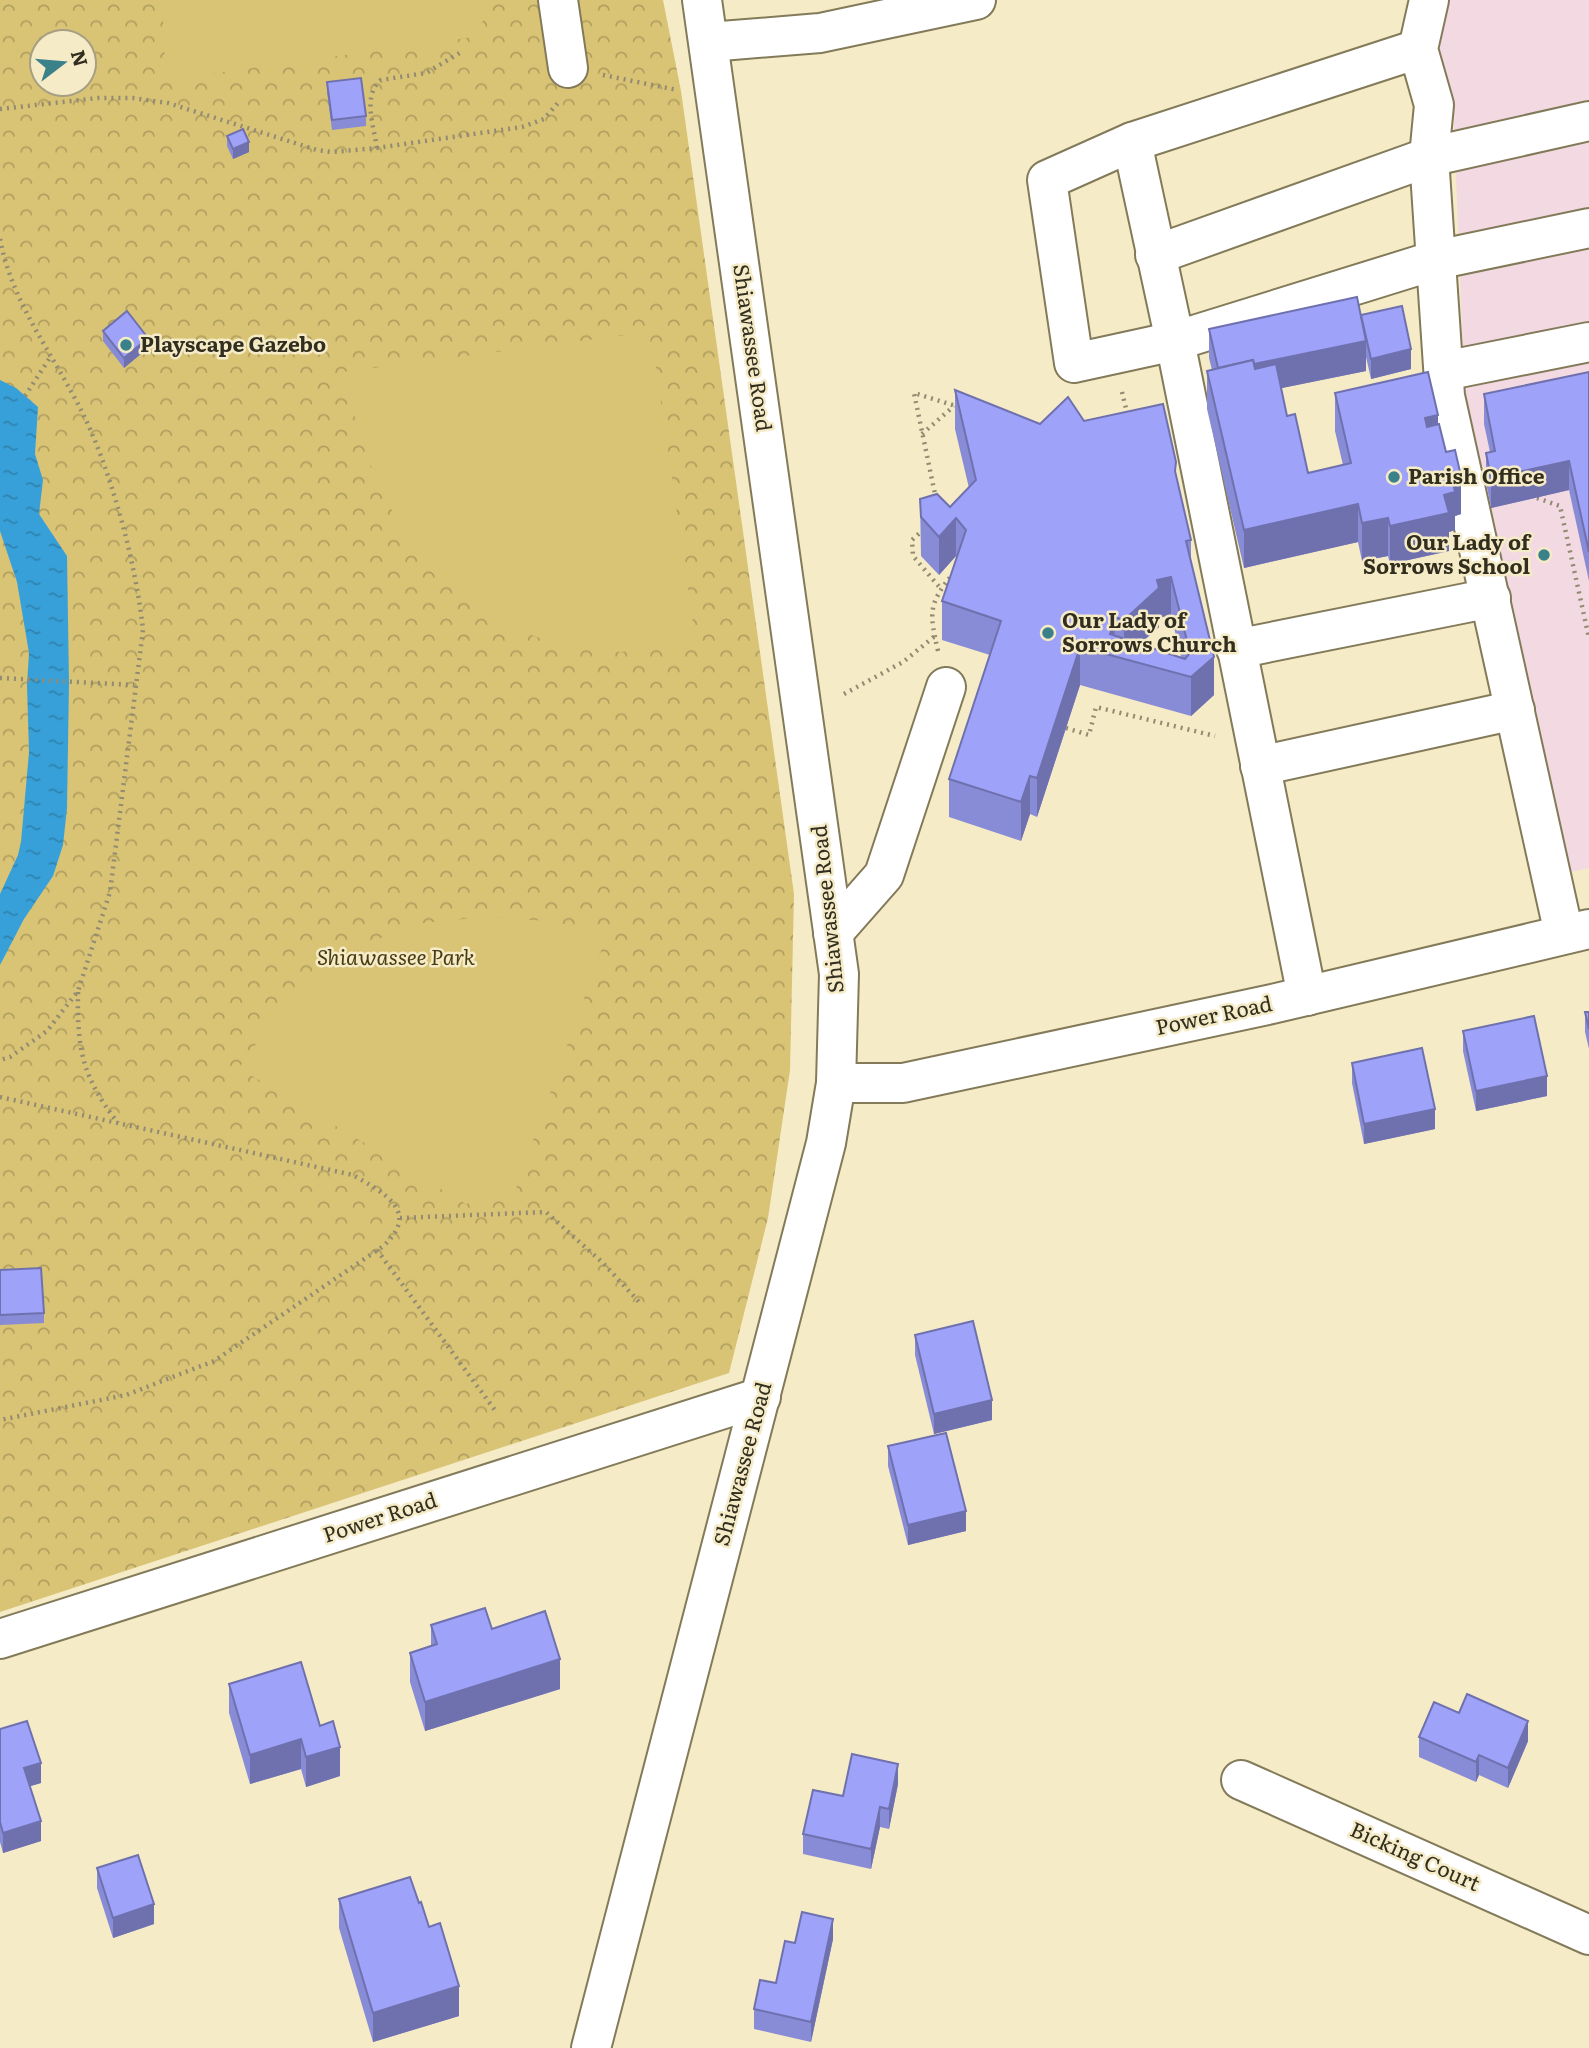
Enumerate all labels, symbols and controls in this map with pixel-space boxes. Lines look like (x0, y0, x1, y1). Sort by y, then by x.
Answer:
north arrow (28, 28, 98, 98)
text: N (65, 47, 96, 70)
street label: Shiawassee Road (727, 262, 782, 434)
place label: Playscape Gazebo (140, 327, 326, 358)
marker: Playscape Gazebo (118, 337, 134, 353)
place label: Parish Office (1408, 459, 1545, 490)
marker: Parish Office (1386, 469, 1402, 485)
place label: Our Lady of Sorrows School (1363, 525, 1532, 580)
marker: Our Lady of Sorrows School (1536, 547, 1552, 563)
place label: Our Lady of Sorrows Church (1062, 603, 1237, 658)
marker: Our Lady of Sorrows Church (1040, 625, 1056, 641)
street label: Shiawassee Road (801, 824, 850, 995)
park label: Shiawassee Park (317, 940, 476, 971)
street label: Power Road (1152, 986, 1275, 1041)
street label: Shiawassee Road (704, 1378, 777, 1549)
street label: Power Road (318, 1483, 440, 1549)
street label: Bicking Court (1346, 1812, 1486, 1897)

